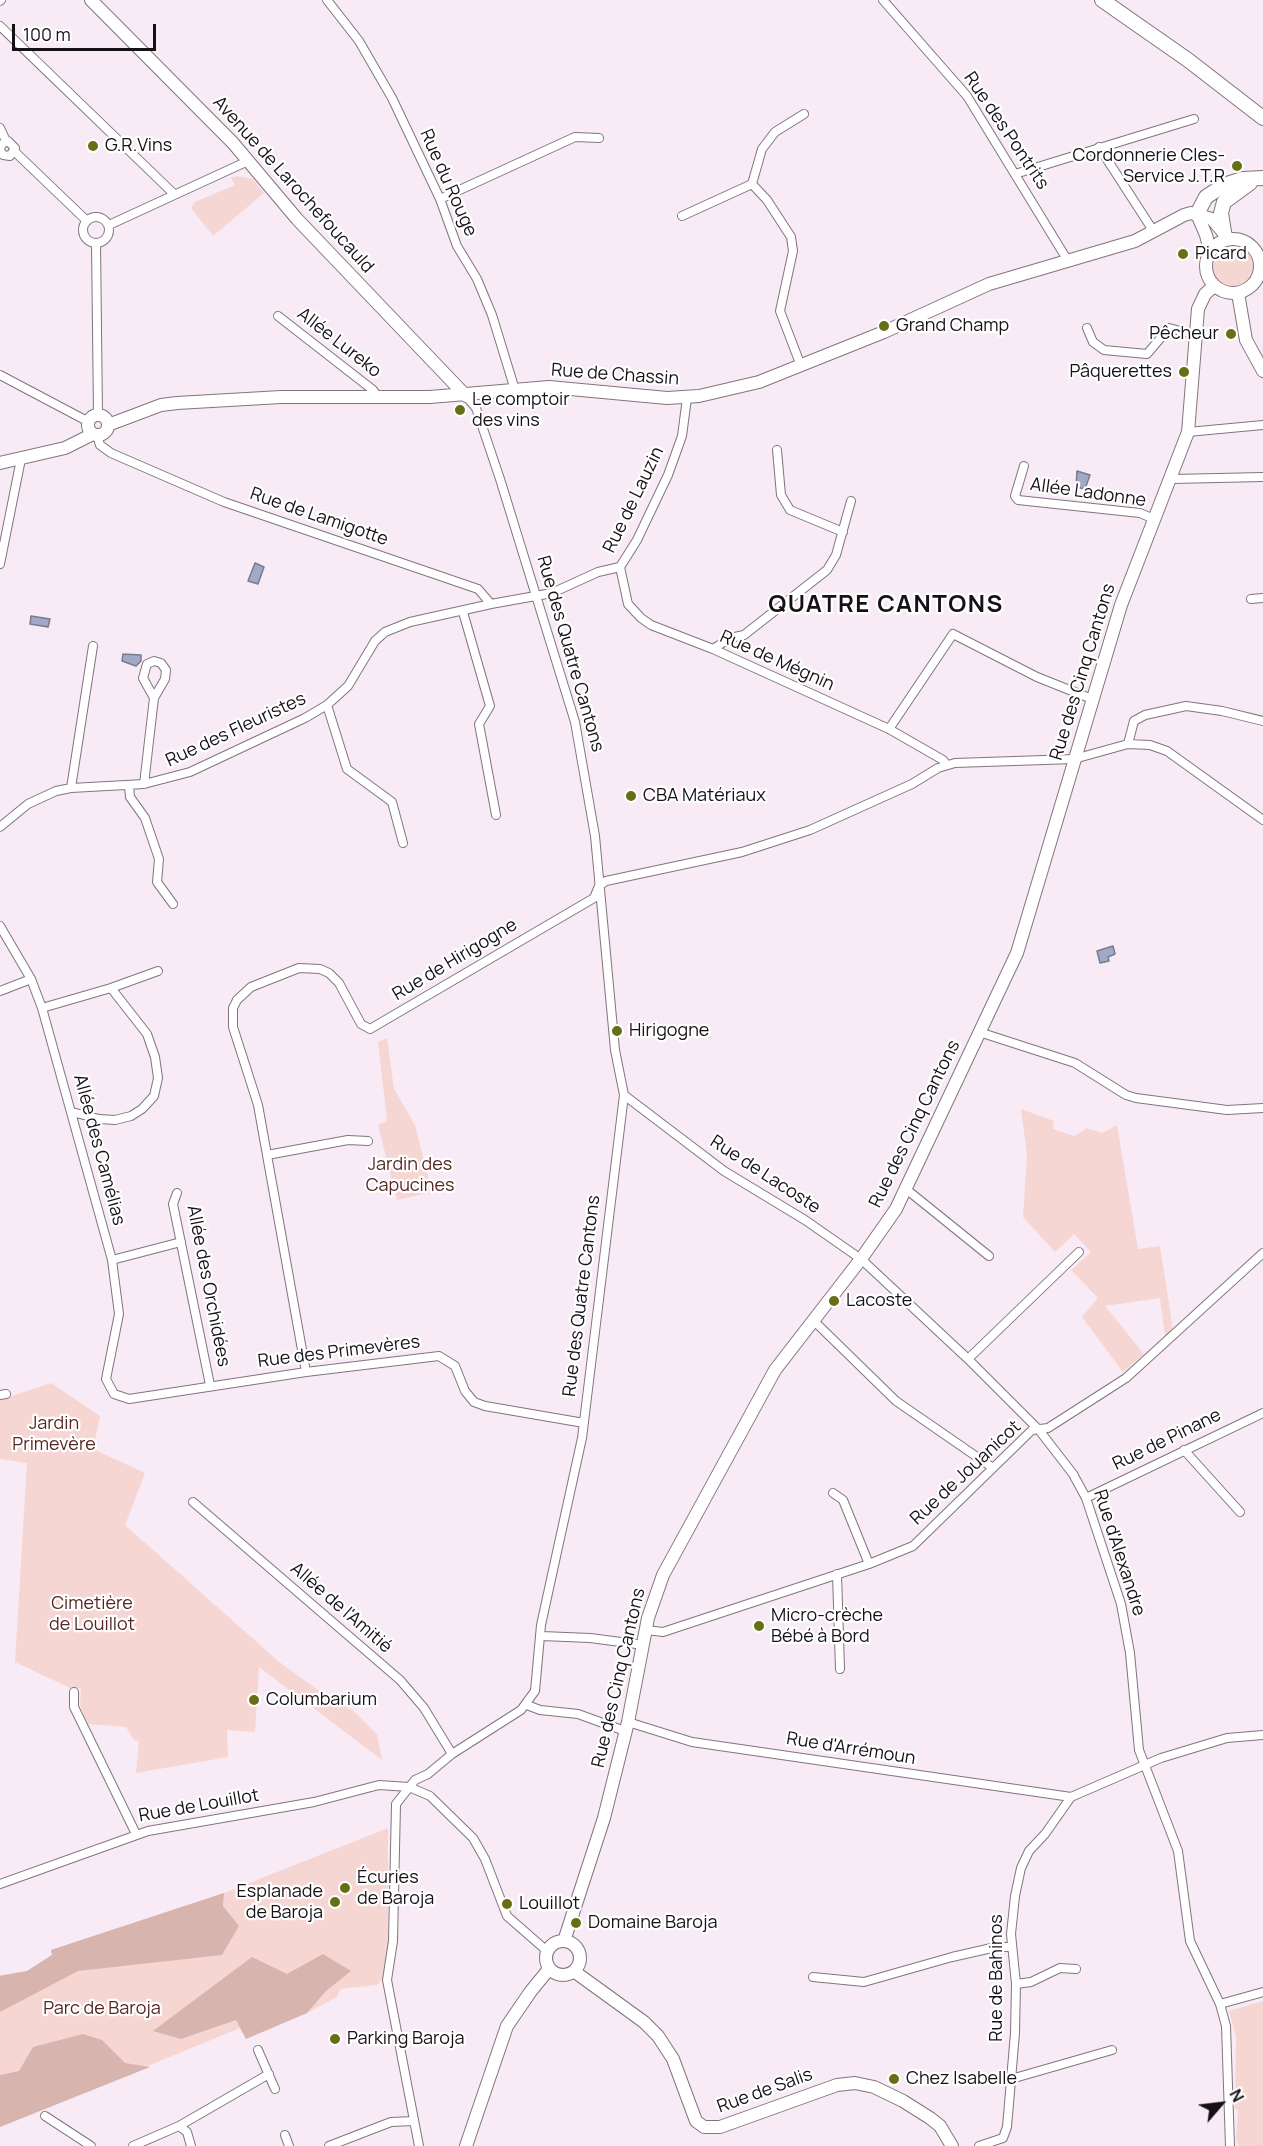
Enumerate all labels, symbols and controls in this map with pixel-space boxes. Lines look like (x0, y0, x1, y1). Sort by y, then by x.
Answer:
scale bar (15, 12, 159, 50)
text: 100 m (23, 22, 71, 46)
street label: Rue des Pontrits (959, 68, 1053, 194)
street label: Avenue de Larochefoucauld (208, 92, 378, 278)
street label: Rue du Rouge (415, 126, 481, 240)
place label: G.R.Vins (105, 135, 172, 157)
marker: G.R.Vins (86, 139, 100, 153)
place label: Cordonnerie Cles- Service J.T.R (1073, 145, 1225, 188)
marker: Cordonnerie Cles- Service J.T.R (1230, 159, 1244, 173)
place label: Picard (1195, 243, 1247, 265)
marker: Picard (1176, 247, 1190, 261)
street label: Allée Lureko (293, 304, 385, 382)
place label: Grand Champ (896, 315, 1009, 337)
marker: Grand Champ (877, 319, 891, 333)
place label: Pêcheur (1149, 323, 1219, 345)
marker: Pêcheur (1224, 327, 1238, 341)
street label: Rue de Chassin (550, 360, 680, 390)
place label: Pâquerettes (1070, 361, 1172, 383)
marker: Pâquerettes (1177, 365, 1191, 379)
place label: Le comptoir des vins (472, 389, 570, 432)
marker: Le comptoir des vins (453, 403, 467, 417)
street label: Rue de Lauzin (599, 443, 669, 557)
street label: Allée Ladonne (1029, 474, 1147, 512)
street label: Rue de Lamigotte (247, 483, 391, 551)
street label: Rue des Quatre Cantons (532, 553, 608, 755)
street label: Rue des Cinq Cantons (1046, 581, 1120, 763)
district label: QUATRE CANTONS (768, 591, 1004, 619)
street label: Rue de Mégnin (716, 626, 838, 696)
street label: Rue des Fleuristes (163, 688, 309, 772)
place label: CBA Matériaux (643, 785, 766, 807)
marker: CBA Matériaux (624, 789, 638, 803)
street label: Rue de Hirigogne (389, 914, 521, 1006)
place label: Hirigogne (629, 1020, 709, 1042)
marker: Hirigogne (610, 1024, 624, 1038)
street label: Rue des Cinq Cantons (865, 1037, 965, 1211)
street label: Allée des Camélias (68, 1072, 130, 1228)
street label: Rue de Lacoste (706, 1131, 824, 1219)
park label: Jardin des Capucines (366, 1154, 454, 1196)
street label: Rue des Quatre Cantons (559, 1194, 605, 1398)
street label: Allée des Orchidées (182, 1203, 234, 1369)
place label: Lacoste (846, 1290, 912, 1312)
marker: Lacoste (827, 1294, 841, 1308)
street label: Rue des Primevères (257, 1331, 421, 1373)
street label: Rue de Pinane (1109, 1404, 1225, 1476)
park label: Jardin Primevère (12, 1413, 96, 1456)
street label: Rue de Jouanicot (906, 1416, 1026, 1530)
street label: Rue d'Alexandre (1088, 1487, 1150, 1619)
street label: Allée de l'Amitié (286, 1558, 396, 1658)
street label: Rue des Cinq Cantons (588, 1586, 650, 1770)
park label: Cimetière de Louillot (49, 1593, 135, 1636)
place label: Micro-crèche Bébé à Bord (771, 1605, 883, 1648)
marker: Micro-crèche Bébé à Bord (752, 1619, 766, 1633)
place label: Columbarium (266, 1689, 377, 1711)
marker: Columbarium (247, 1693, 261, 1707)
street label: Rue d'Arrémoun (785, 1728, 917, 1770)
street label: Rue de Louillot (137, 1785, 261, 1827)
place label: Écuries de Baroja (357, 1867, 434, 1910)
place label: Esplanade de Baroja (237, 1881, 323, 1924)
marker: Écuries de Baroja (338, 1881, 352, 1895)
place label: Louillot (519, 1893, 580, 1915)
marker: Esplanade de Baroja (328, 1895, 342, 1909)
marker: Louillot (500, 1897, 514, 1911)
place label: Domaine Baroja (588, 1912, 717, 1934)
street label: Rue de Bahinos (986, 1914, 1008, 2042)
marker: Domaine Baroja (569, 1916, 583, 1930)
park label: Parc de Baroja (43, 1998, 161, 2020)
place label: Parking Baroja (347, 2028, 465, 2050)
marker: Parking Baroja (328, 2032, 342, 2046)
street label: Rue de Salis (714, 2064, 816, 2118)
place label: Chez Isabelle (906, 2068, 1017, 2090)
marker: Chez Isabelle (887, 2072, 901, 2086)
north arrow (1191, 2074, 1251, 2134)
text: N (1224, 2085, 1249, 2106)

